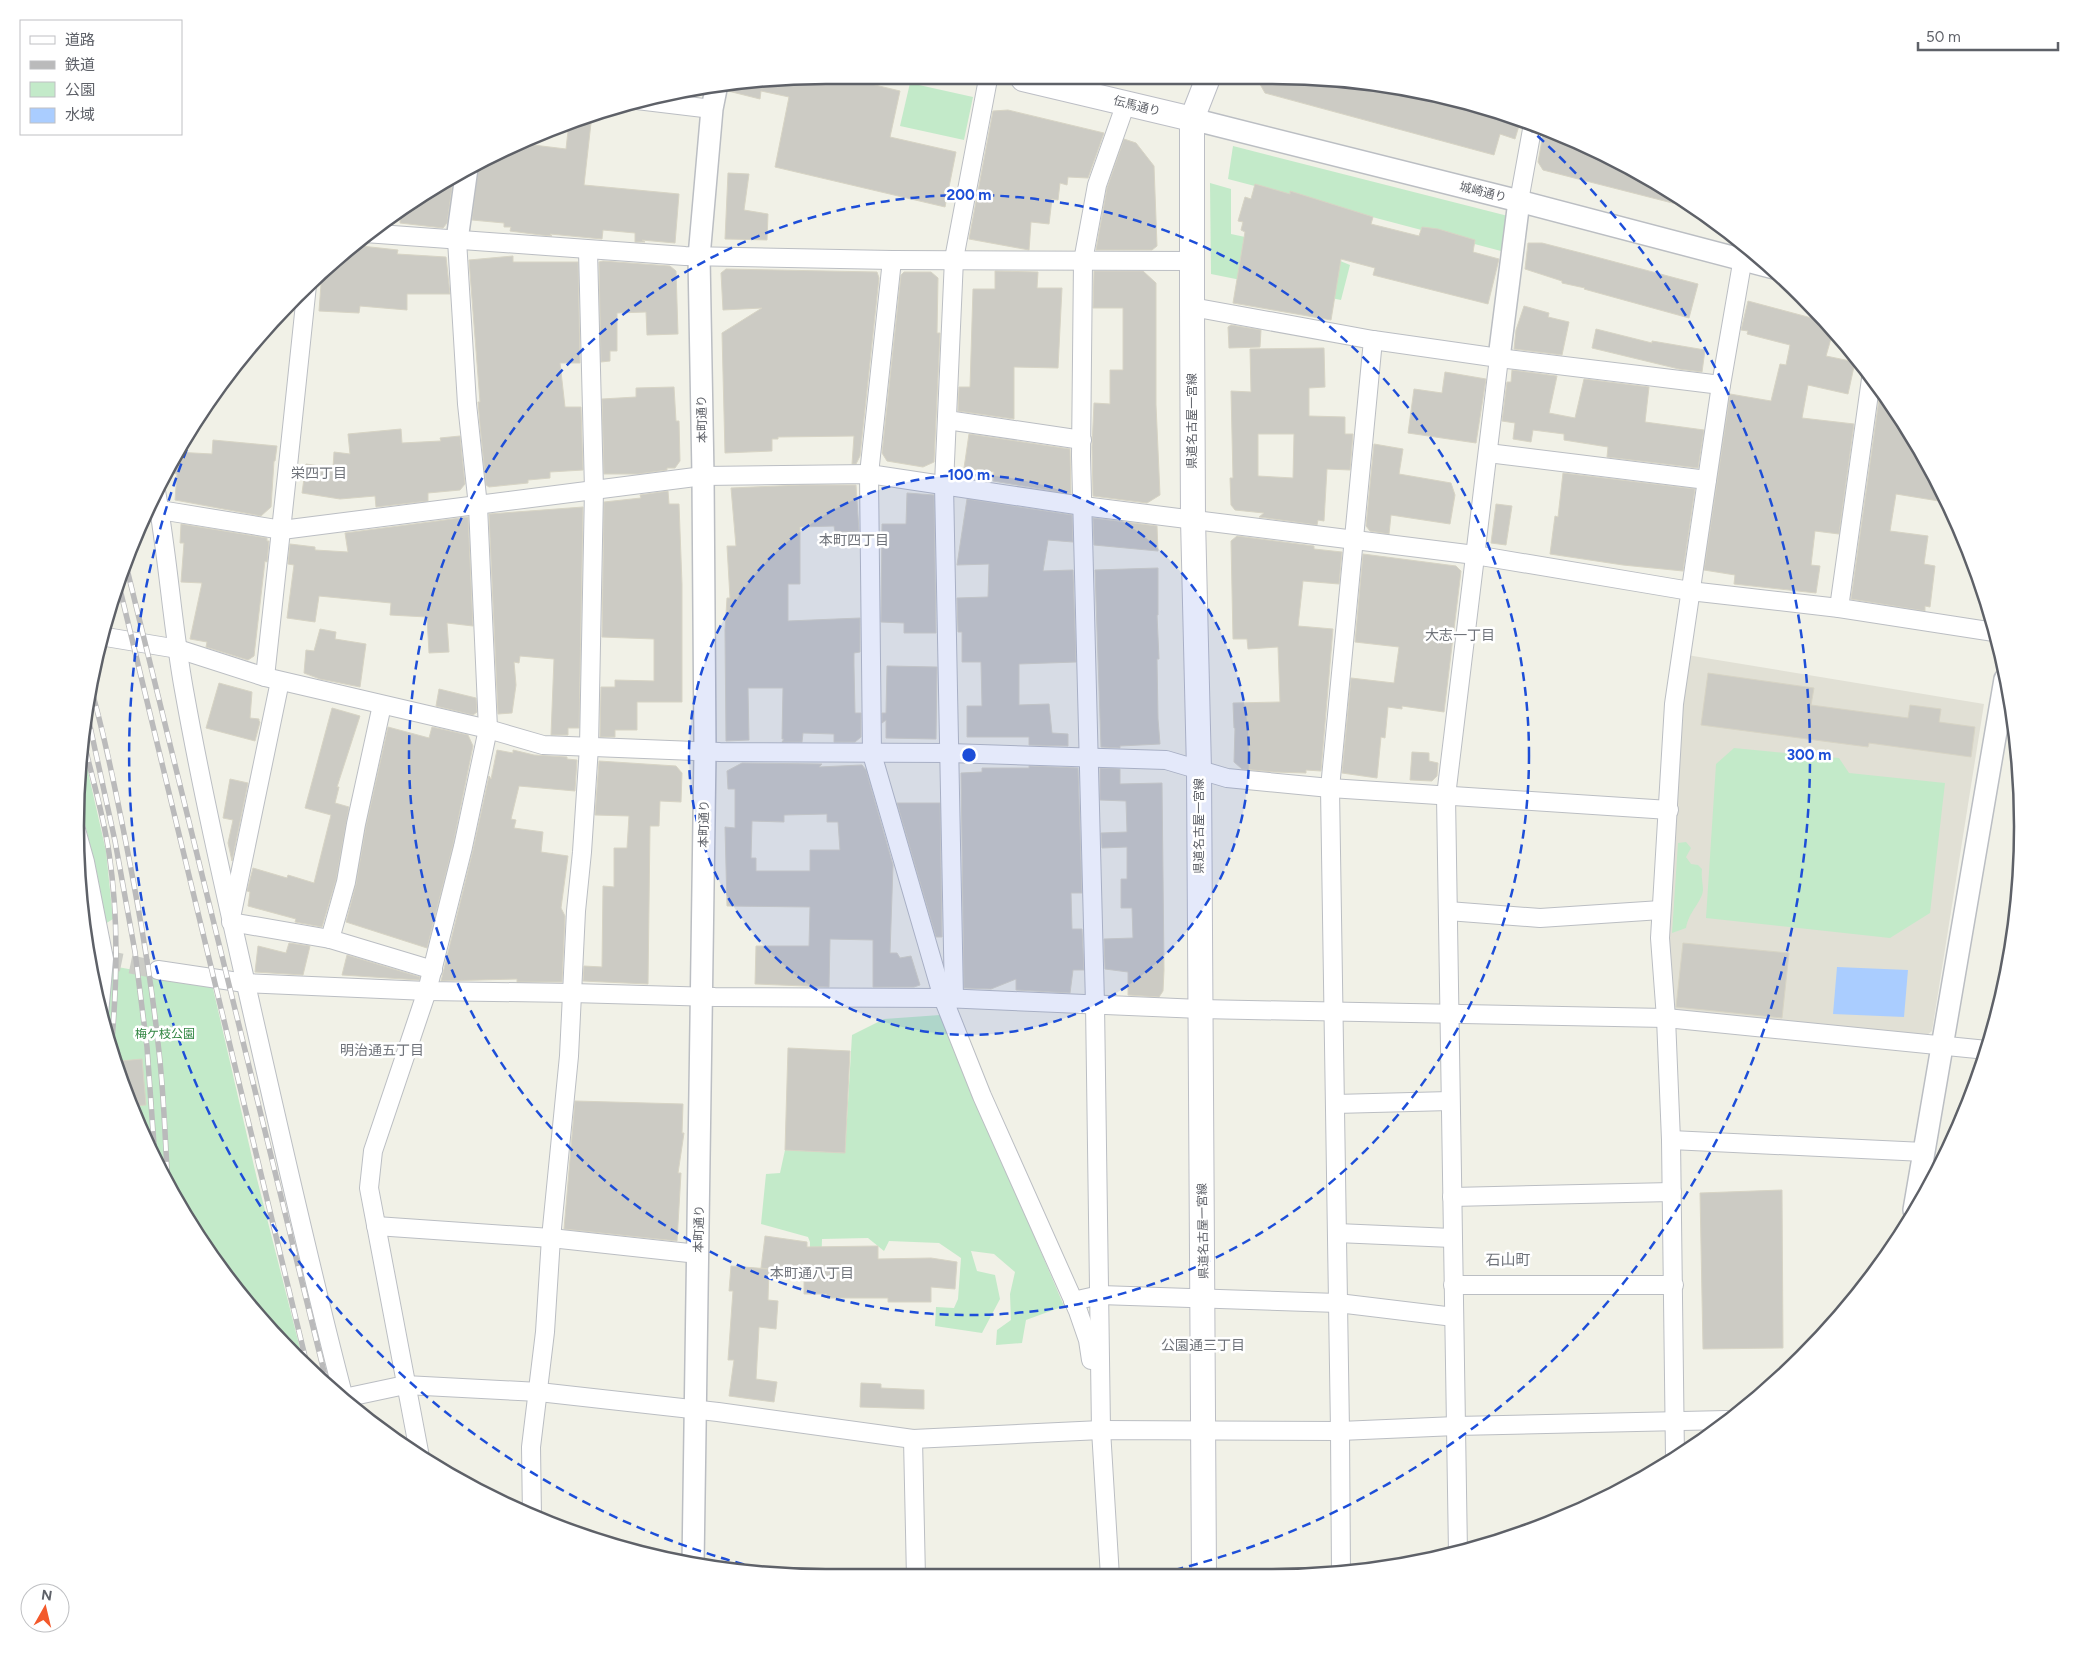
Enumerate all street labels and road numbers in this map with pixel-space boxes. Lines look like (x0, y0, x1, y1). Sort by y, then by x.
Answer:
street label: 伝馬通り (1112, 93, 1162, 119)
street label: 城崎通り (1458, 179, 1508, 205)
street label: 県道名古屋一宮線 (1185, 373, 1199, 469)
street label: 本町通り (695, 395, 709, 443)
street label: 県道名古屋一宮線 (1192, 778, 1206, 874)
street label: 本町通り (697, 800, 711, 848)
street label: 県道名古屋一宮線 (1195, 1183, 1211, 1279)
street label: 本町通り (692, 1205, 706, 1253)

